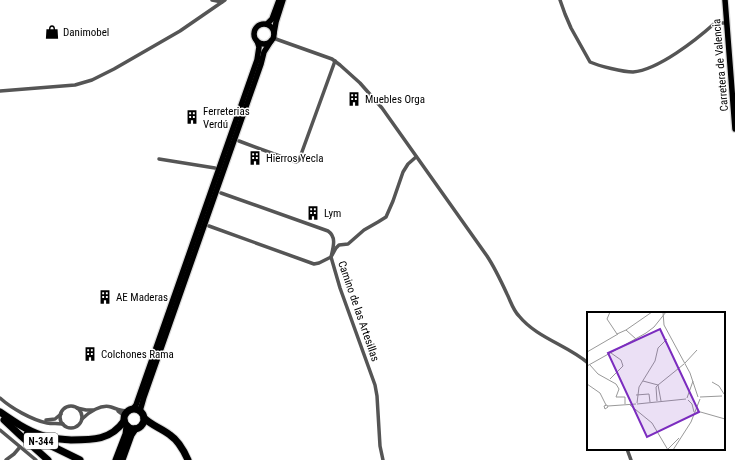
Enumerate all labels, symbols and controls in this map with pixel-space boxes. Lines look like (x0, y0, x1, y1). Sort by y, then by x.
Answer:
street label: Carretera de Valencia (710, 18, 731, 112)
shop icon: Danimobel (44, 24, 60, 40)
place label: Danimobel (63, 26, 109, 39)
building icon: Muebles Orga (346, 91, 362, 107)
place label: Muebles Orga (365, 93, 425, 106)
place label: Ferreterias Verdú (203, 105, 250, 131)
building icon: Ferreterias Verdú (184, 109, 200, 125)
building icon: Hierros Yecla (247, 150, 263, 166)
place label: Hierros Yecla (266, 152, 324, 165)
building icon: Lym (305, 205, 321, 221)
place label: Lym (324, 207, 341, 220)
street label: Camino de las Artesillas (335, 259, 382, 363)
building icon: AE Maderas (97, 289, 113, 305)
place label: AE Maderas (116, 291, 168, 304)
inset map (587, 312, 725, 450)
building icon: Colchones Rama (82, 346, 98, 362)
place label: Colchones Rama (101, 348, 174, 361)
road number: N-344 (24, 433, 58, 449)

